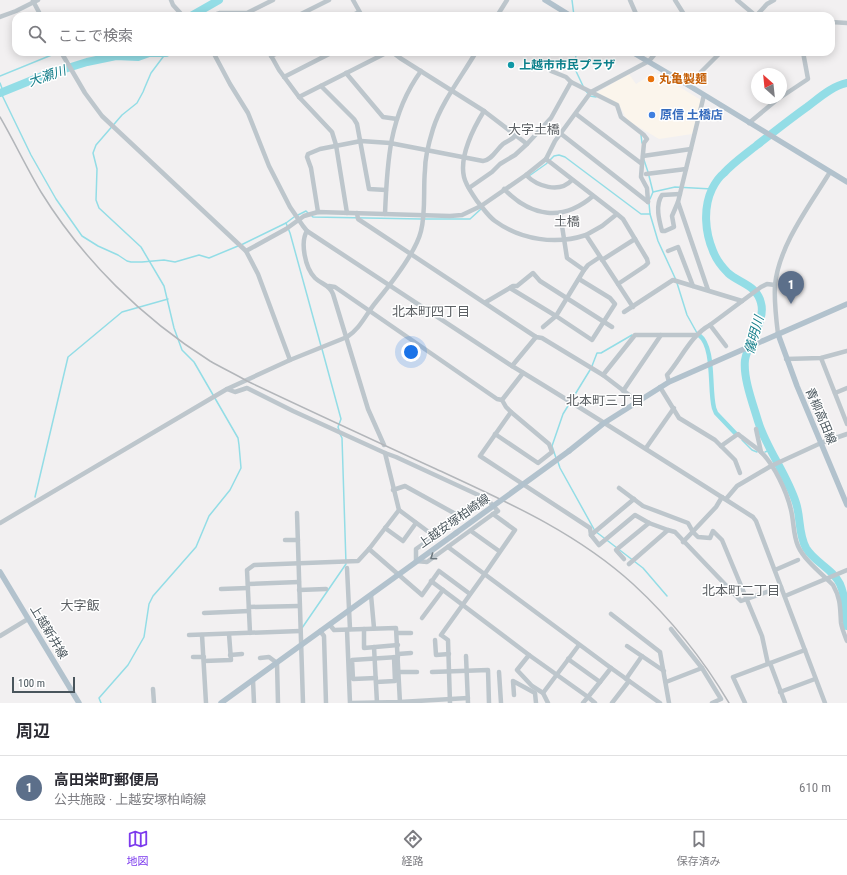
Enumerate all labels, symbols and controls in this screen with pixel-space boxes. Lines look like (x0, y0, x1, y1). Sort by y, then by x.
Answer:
search box (12, 12, 835, 56)
icon: search (26, 23, 48, 45)
text: ここで検索 (58, 27, 133, 45)
place label: 上越市市民プラザ (519, 58, 615, 72)
marker: 上越市市民プラザ (506, 60, 516, 70)
water label: 大瀬川 (26, 62, 70, 89)
north arrow (751, 68, 787, 104)
place label: 丸亀製麺 (659, 72, 707, 86)
marker: 丸亀製麺 (646, 74, 656, 84)
place label: 原信 土橋店 (660, 108, 723, 122)
marker: 原信 土橋店 (647, 110, 657, 120)
district label: 大字土橋 (508, 122, 560, 137)
district label: 土橋 (554, 214, 580, 229)
pin: 1 (778, 271, 804, 304)
district label: 北本町四丁目 (392, 304, 470, 319)
water label: 儀明川 (741, 312, 767, 356)
your location (401, 342, 421, 362)
street label: 青柳高田線 (803, 386, 839, 446)
district label: 北本町三丁目 (566, 393, 644, 408)
street label: 上越安塚柏崎線 (416, 491, 492, 551)
one-way arrow (431, 552, 438, 559)
district label: 北本町二丁目 (702, 583, 780, 598)
district label: 大字飯 (60, 598, 100, 613)
street label: 上越新井線 (28, 603, 70, 661)
scale bar (12, 675, 75, 694)
text: 100 m (18, 677, 45, 690)
text: 周辺 (16, 721, 50, 741)
text: 高田栄町郵便局 (54, 771, 159, 789)
text: 1 (26, 780, 32, 795)
text: 610 m (799, 780, 831, 795)
text: 公共施設 · 上越安塚柏崎線 (54, 792, 206, 807)
tab: 地図 (127, 828, 149, 868)
tab: 経路 (402, 828, 424, 868)
tab: 保存済み (677, 828, 721, 868)

